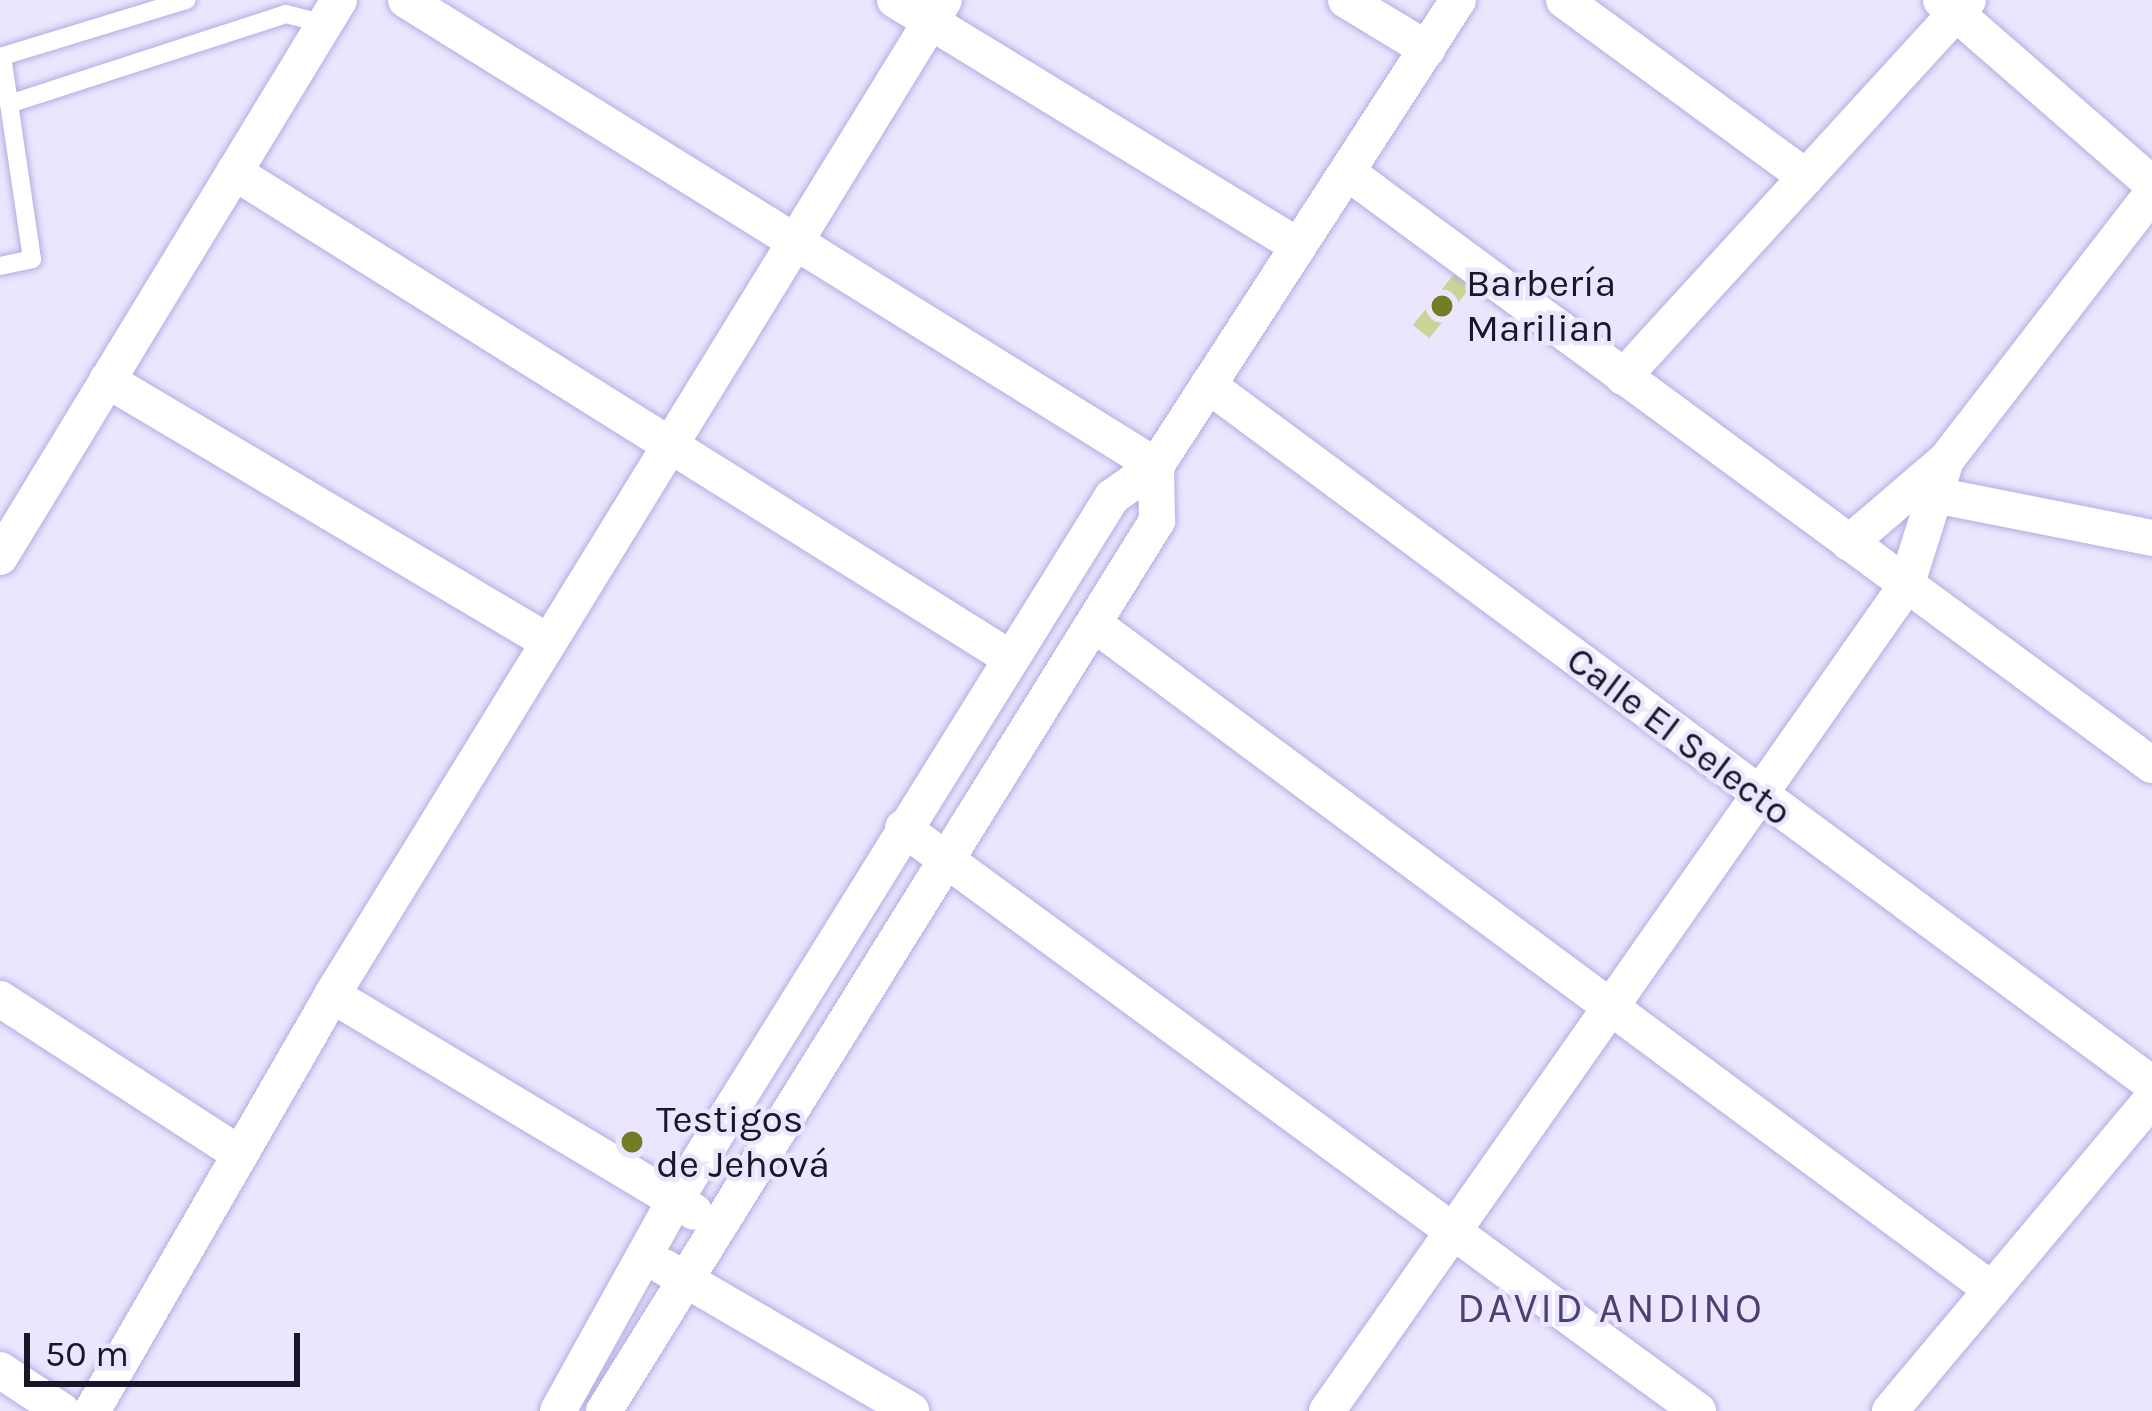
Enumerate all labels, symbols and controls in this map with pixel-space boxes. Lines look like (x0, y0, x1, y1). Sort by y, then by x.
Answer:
place label: Barbería Marilian (1466, 261, 1616, 352)
marker: Barbería Marilian (1429, 293, 1455, 319)
street label: Calle El Selecto (1557, 636, 1801, 836)
place label: Testigos de Jehová (656, 1097, 830, 1188)
marker: Testigos de Jehová (619, 1129, 645, 1155)
district label: DAVID ANDINO (1457, 1283, 1765, 1333)
scale bar (30, 1309, 306, 1383)
text: 50 m (45, 1333, 129, 1375)

